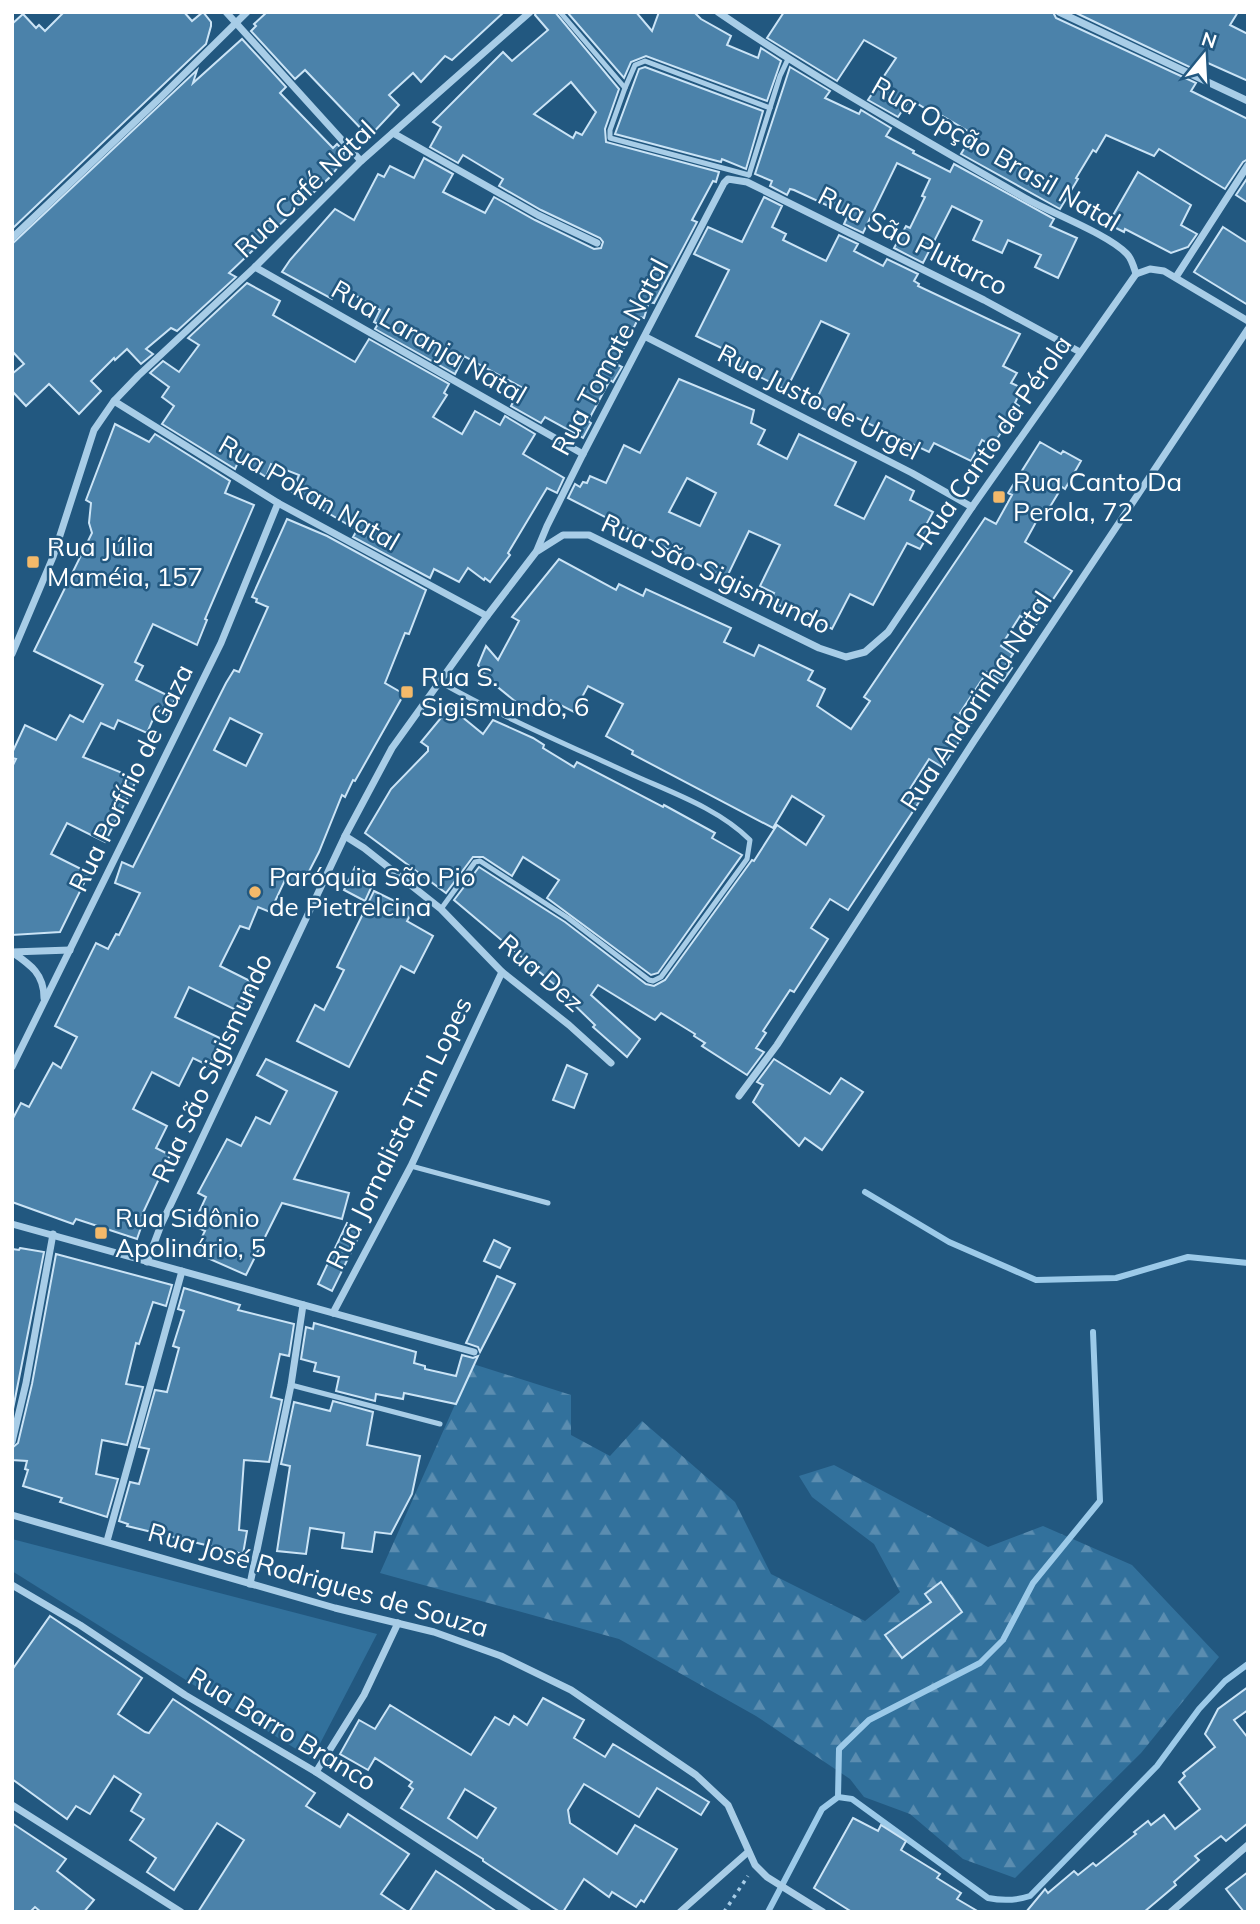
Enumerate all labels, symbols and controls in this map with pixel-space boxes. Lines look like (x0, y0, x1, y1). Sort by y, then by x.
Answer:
north arrow (1169, 21, 1239, 91)
text: N (1199, 26, 1220, 53)
street label: Rua Opção Brasil Natal (866, 69, 1126, 238)
street label: Rua Café Natal (227, 113, 382, 264)
street label: Rua São Plutarco (813, 179, 1014, 303)
street label: Rua Tomate Natal (544, 253, 675, 461)
street label: Rua Laranja Natal (326, 272, 533, 411)
street label: Rua Canto da Pérola (909, 328, 1078, 551)
street label: Rua Justo de Urgel (712, 336, 926, 467)
street label: Rua Pokan Natal (213, 427, 406, 558)
place label: Rua Canto Da Perola, 72 (1013, 465, 1182, 528)
marker: Rua Canto Da Perola, 72 (991, 489, 1007, 505)
street label: Rua São Sigismundo (596, 506, 836, 641)
place label: Rua Júlia Maméia, 157 (47, 530, 203, 593)
marker: Rua Júlia Maméia, 157 (25, 554, 41, 570)
street label: Rua Andorinha Natal (892, 585, 1059, 816)
street label: Rua Porfírio de Gaza (61, 659, 200, 897)
place label: Rua S. Sigismundo, 6 (421, 660, 589, 723)
marker: Rua S. Sigismundo, 6 (399, 684, 415, 700)
place label: Paróquia São Pio de Pietrelcina (269, 860, 476, 923)
marker: Paróquia São Pio de Pietrelcina (247, 884, 263, 900)
street label: Rua Dez (492, 927, 591, 1019)
street label: Rua São Sigismundo (144, 948, 279, 1188)
street label: Rua Jornalista Tim Lopes (318, 991, 479, 1274)
place label: Rua Sidônio Apolinário, 5 (115, 1201, 266, 1264)
marker: Rua Sidônio Apolinário, 5 (93, 1225, 109, 1241)
street label: Rua José Rodrigues de Souza (144, 1515, 492, 1644)
street label: Rua Barro Branco (182, 1659, 383, 1798)

